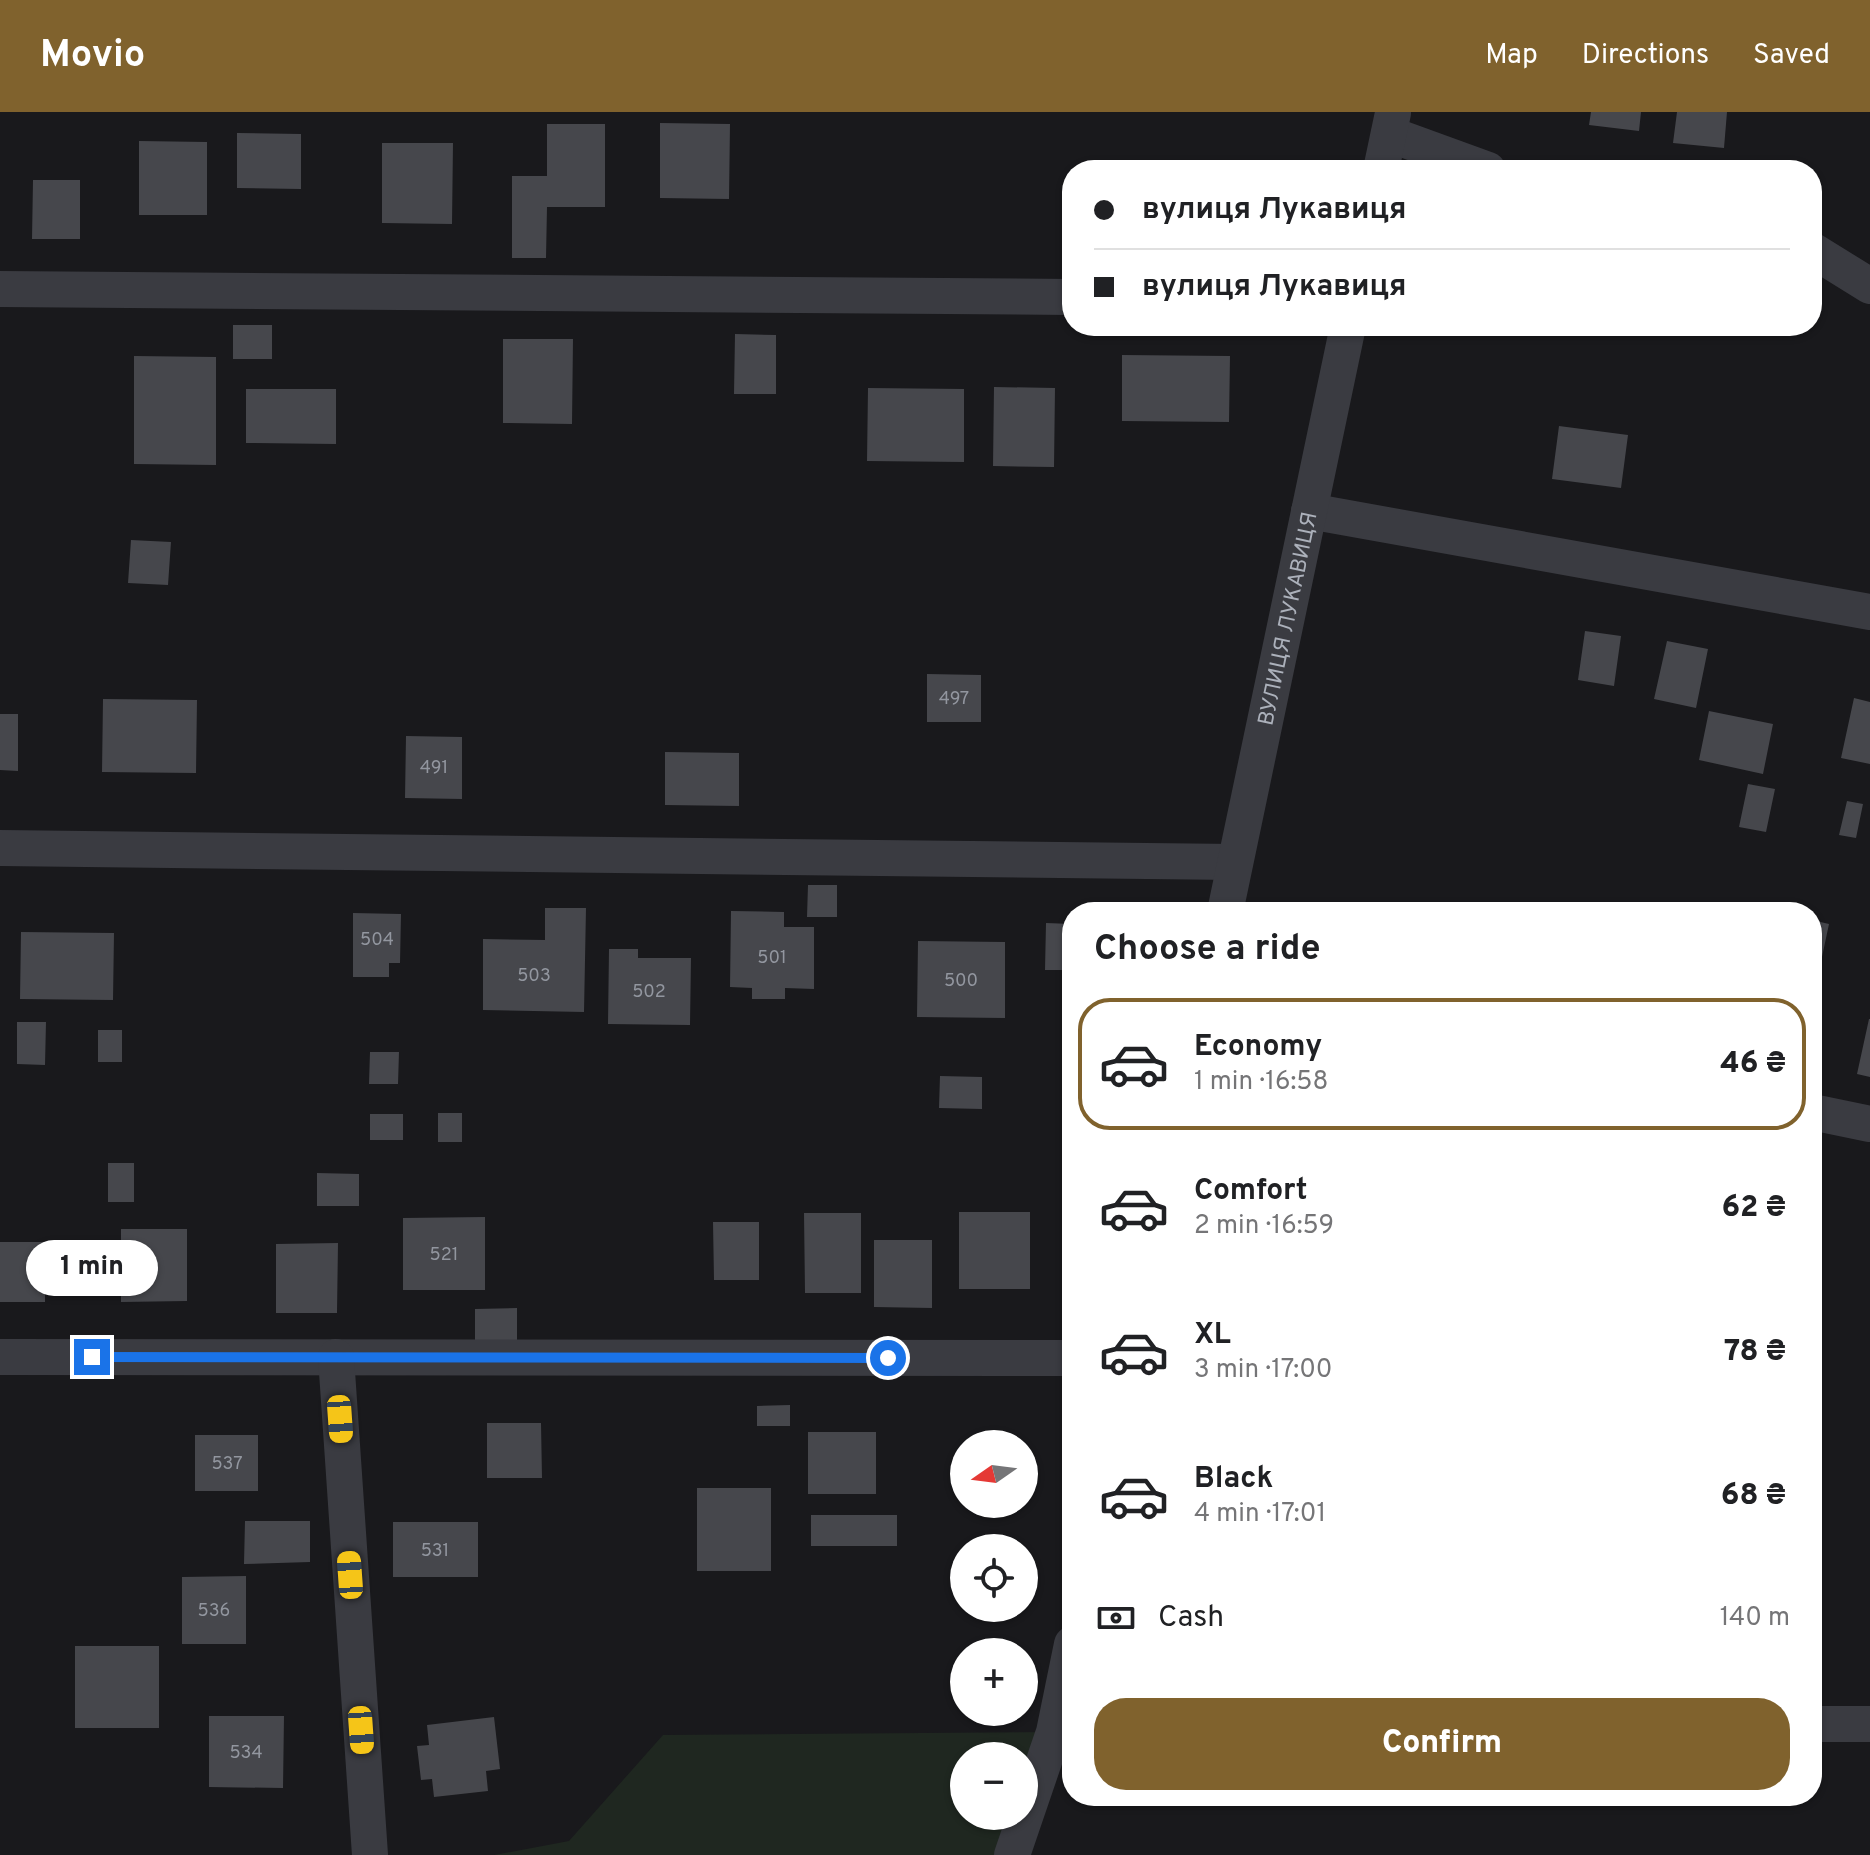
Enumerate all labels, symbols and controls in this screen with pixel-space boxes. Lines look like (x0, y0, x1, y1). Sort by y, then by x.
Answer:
text: Movio (40, 32, 145, 81)
text: Map (1485, 38, 1538, 74)
text: Directions (1582, 38, 1709, 74)
text: Saved (1753, 38, 1830, 74)
text: вулиця Лукавиця (1142, 192, 1407, 229)
text: вулиця Лукавиця (1142, 269, 1407, 306)
street label: ВУЛИЦЯ ЛУКАВИЦЯ (1254, 510, 1325, 728)
house number: 497 (939, 688, 969, 711)
house number: 491 (420, 757, 448, 780)
text: Choose a ride (1094, 927, 1320, 973)
house number: 504 (360, 929, 394, 952)
house number: 501 (757, 947, 787, 970)
house number: 503 (517, 965, 551, 988)
house number: 500 (944, 970, 978, 993)
house number: 502 (632, 981, 666, 1004)
icon: car (1098, 1028, 1170, 1100)
text: Economy (1194, 1029, 1322, 1066)
text: 46 ₴ (1720, 1046, 1786, 1083)
text: 1 min · 16:58 (1194, 1066, 1328, 1099)
icon: car (1098, 1172, 1170, 1244)
text: Comfort (1194, 1173, 1307, 1210)
text: 62 ₴ (1722, 1190, 1786, 1227)
text: 2 min · 16:59 (1194, 1210, 1334, 1243)
callout: 1 min (26, 1241, 158, 1297)
house number: 521 (430, 1244, 458, 1267)
text: 1 min (60, 1251, 124, 1284)
icon: car (1098, 1316, 1170, 1388)
text: XL (1194, 1317, 1231, 1354)
text: 78 ₴ (1724, 1334, 1786, 1371)
route end (74, 1339, 110, 1375)
route start (870, 1340, 906, 1376)
text: 3 min · 17:00 (1194, 1354, 1332, 1387)
car (326, 1394, 354, 1444)
north arrow (950, 1430, 1038, 1518)
map controls (950, 1430, 1038, 1830)
house number: 537 (211, 1453, 243, 1476)
icon: car (1098, 1460, 1170, 1532)
text: Black (1194, 1461, 1273, 1498)
text: 68 ₴ (1721, 1478, 1786, 1515)
text: 4 min · 17:01 (1194, 1498, 1326, 1531)
button: locate (950, 1534, 1038, 1622)
house number: 531 (421, 1540, 449, 1563)
car (336, 1550, 364, 1600)
icon: cash (1094, 1596, 1138, 1640)
house number: 536 (198, 1600, 230, 1623)
text: Cash (1158, 1600, 1224, 1637)
text: 140 m (1720, 1602, 1790, 1635)
button: + (950, 1638, 1038, 1726)
button: Confirm (1094, 1698, 1790, 1790)
car (347, 1705, 375, 1755)
house number: 534 (229, 1742, 263, 1765)
button: − (950, 1742, 1038, 1830)

